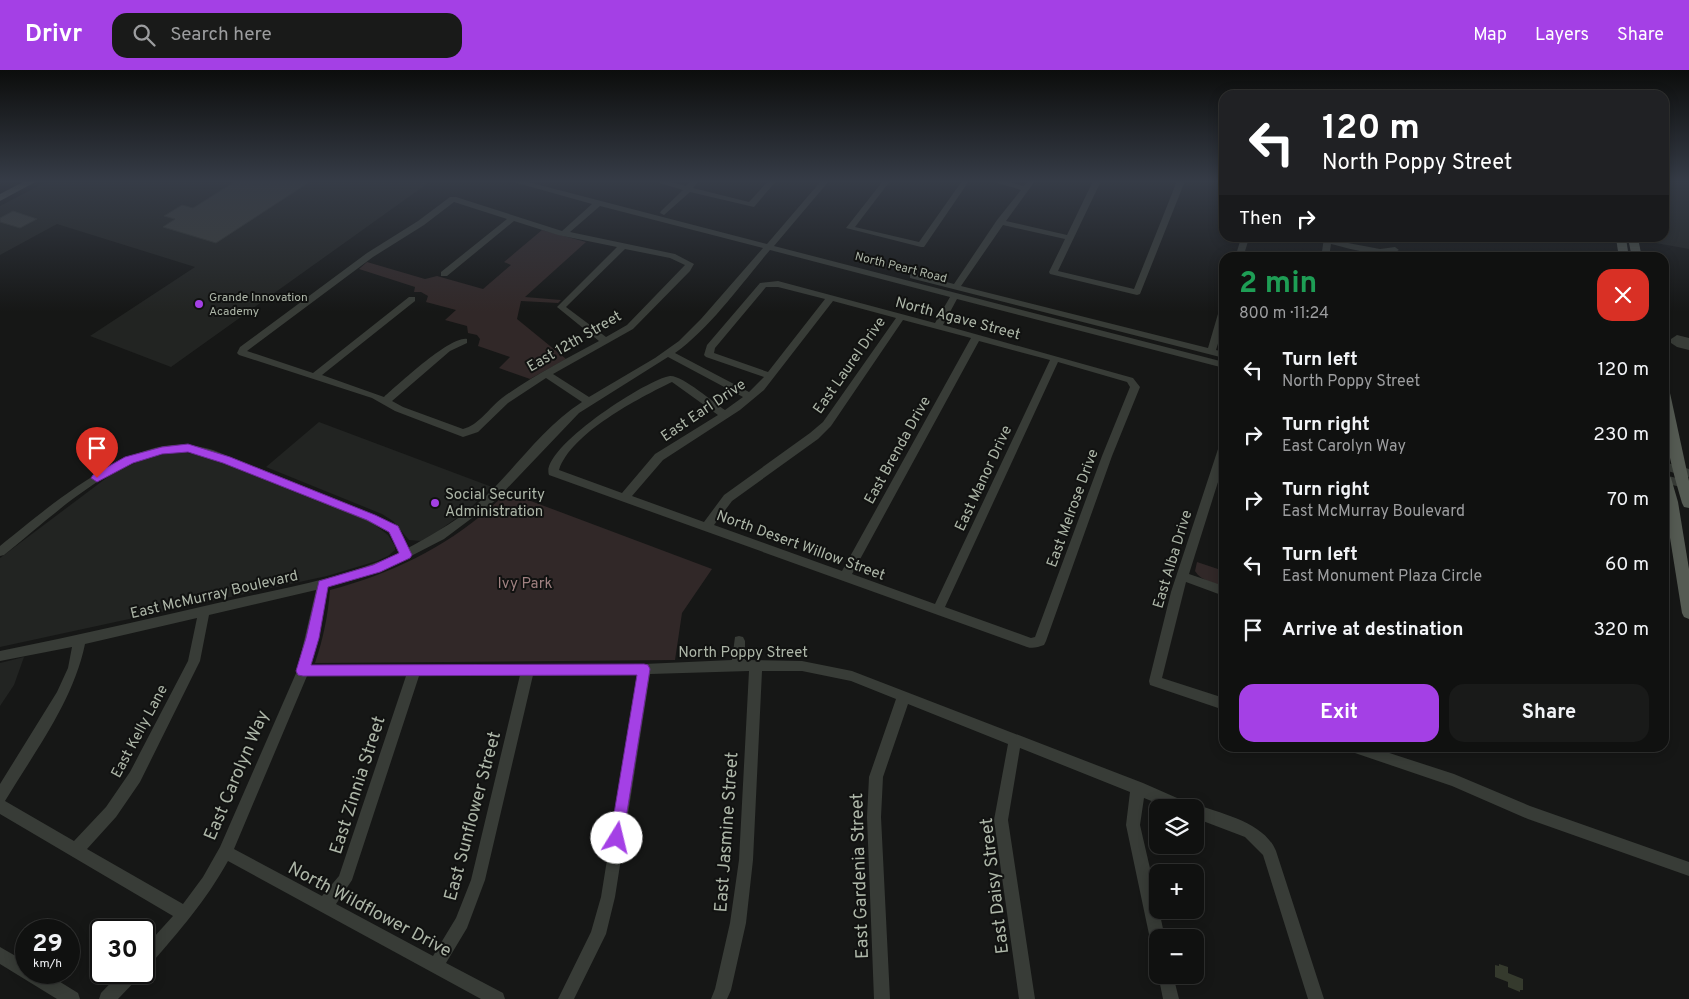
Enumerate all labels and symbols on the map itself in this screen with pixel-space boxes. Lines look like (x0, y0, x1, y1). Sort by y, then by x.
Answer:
street label: North Peart Road (853, 249, 948, 287)
place label: Grande Innovation Academy (209, 290, 308, 320)
street label: North Agave Street (893, 294, 1022, 345)
marker: Grande Innovation Academy (193, 298, 205, 310)
street label: East 12th Street (524, 307, 626, 377)
street label: East Laurel Drive (810, 314, 891, 418)
street label: East Earl Drive (658, 376, 750, 447)
street label: East Brenda Drive (861, 393, 936, 508)
street label: East Manor Drive (952, 423, 1017, 535)
pin (76, 427, 118, 478)
street label: East Melrose Drive (1043, 447, 1104, 570)
place label: Social Security Administration (445, 486, 545, 522)
marker: Social Security Administration (429, 497, 441, 509)
street label: North Desert Willow Street (713, 507, 888, 586)
street label: East Alba Drive (1149, 508, 1197, 611)
street label: East McMurray Boulevard (129, 567, 300, 624)
park label: Ivy Park (498, 575, 552, 594)
street label: North Poppy Street (678, 644, 808, 663)
street label: East Kelly Lane (108, 682, 173, 782)
street label: East Carolyn Way (200, 707, 275, 844)
street label: East Zinnia Street (325, 713, 392, 858)
street label: East Sunflower Street (440, 729, 507, 904)
street label: East Jasmine Street (710, 751, 745, 913)
street label: East Gardenia Street (846, 793, 875, 959)
position arrow (590, 811, 642, 863)
street label: East Daisy Street (976, 816, 1015, 955)
street label: North Wildflower Drive (284, 857, 455, 963)
speed limit sign: 30 (90, 919, 155, 984)

